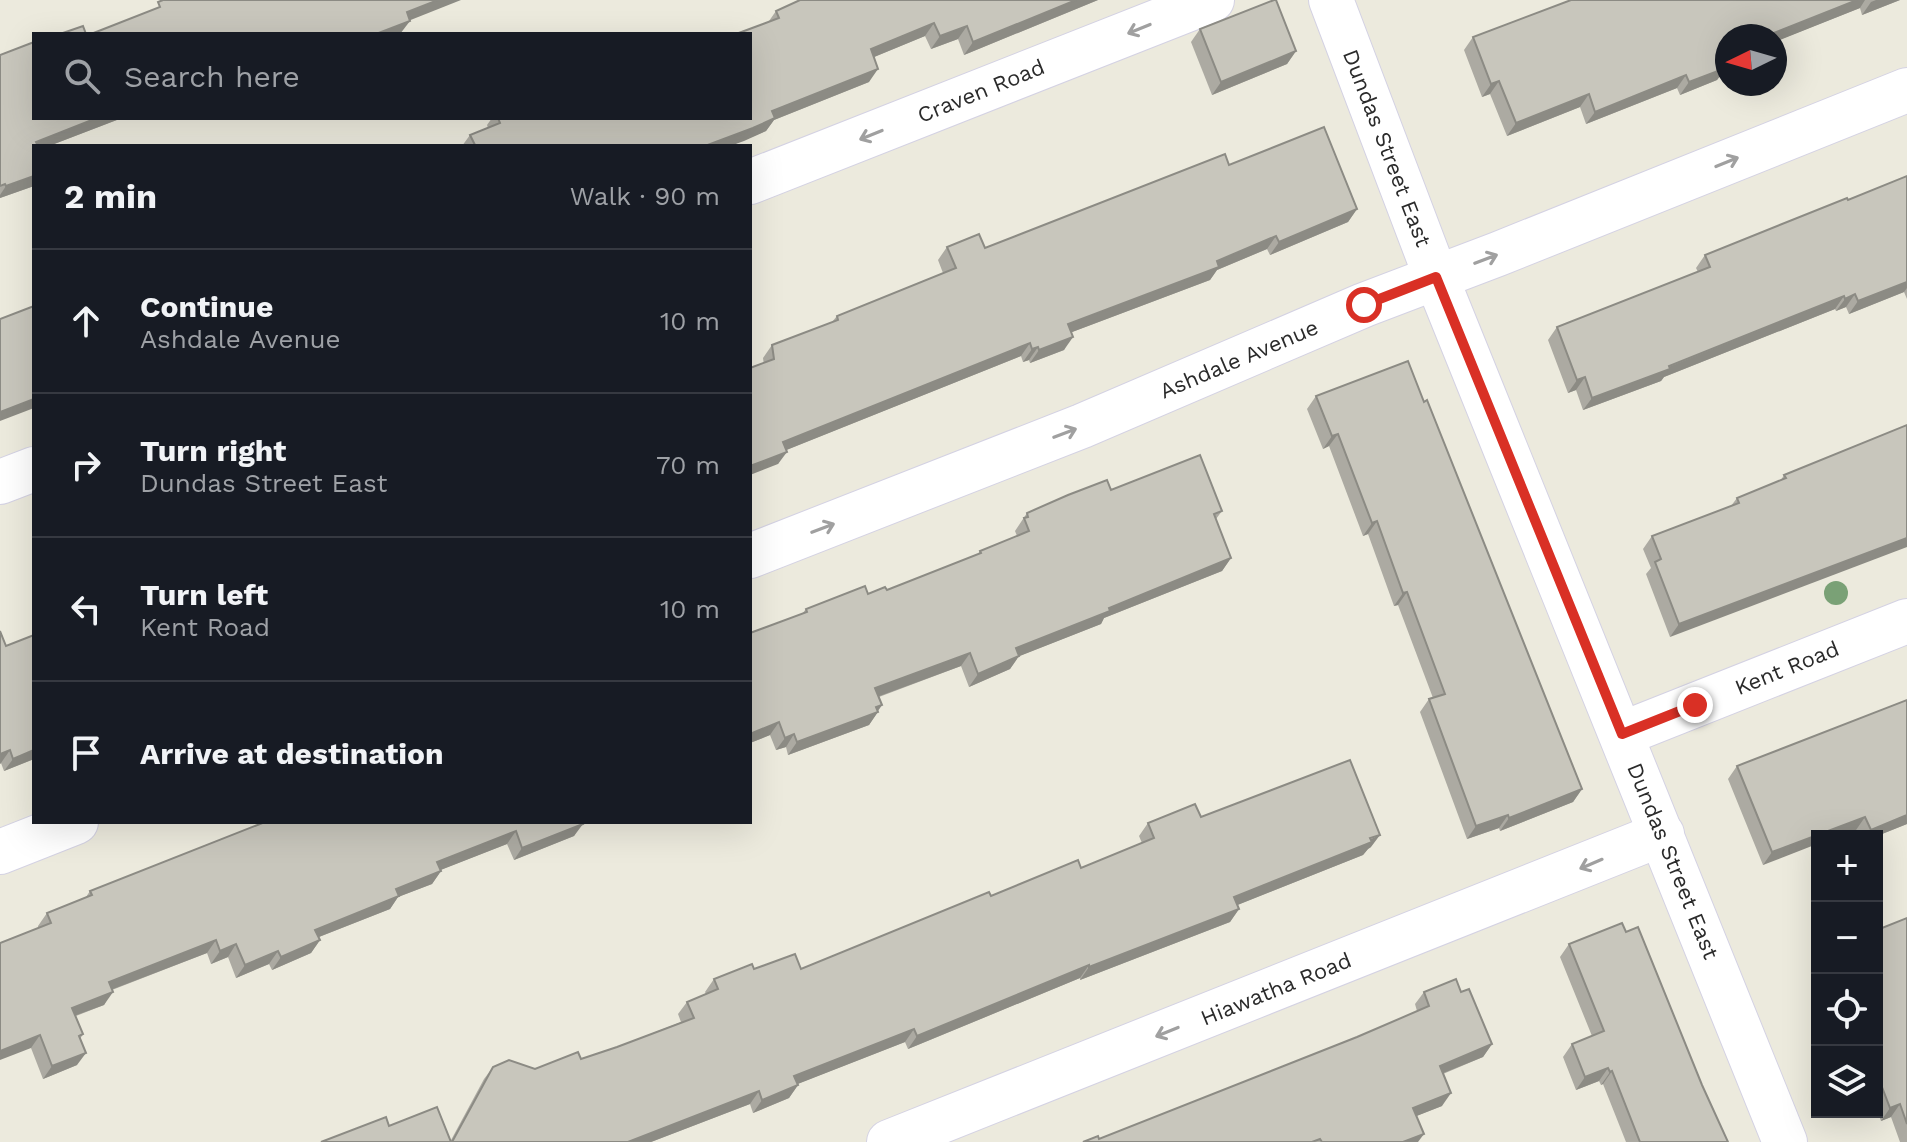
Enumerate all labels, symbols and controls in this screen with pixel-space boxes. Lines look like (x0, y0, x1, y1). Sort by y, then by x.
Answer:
one-way arrow (1127, 23, 1152, 37)
north arrow (1715, 24, 1787, 96)
search box (32, 32, 752, 120)
street label: Dundas Street East (1338, 46, 1436, 250)
icon: search (60, 54, 104, 98)
street label: Craven Road (914, 54, 1048, 128)
text: Search here (124, 59, 300, 94)
one-way arrow (859, 128, 884, 143)
one-way arrow (1714, 154, 1739, 168)
text: 2 min (64, 176, 157, 216)
text: Walk · 90 m (570, 181, 720, 211)
one-way arrow (1473, 251, 1498, 265)
route start (1346, 287, 1382, 323)
text: Continue (140, 289, 273, 324)
icon: ahead (64, 299, 108, 343)
text: 10 m (660, 306, 720, 336)
street label: Ashdale Avenue (1156, 314, 1322, 404)
text: Ashdale Avenue (140, 324, 341, 354)
one-way arrow (1052, 425, 1077, 439)
text: Turn right (140, 433, 286, 468)
icon: right (64, 443, 108, 487)
text: 70 m (656, 450, 720, 480)
text: Dundas Street East (140, 468, 388, 498)
one-way arrow (810, 520, 835, 534)
text: Turn left (140, 577, 268, 612)
icon: left (64, 587, 108, 631)
text: 10 m (660, 594, 720, 624)
text: Kent Road (140, 612, 270, 642)
street label: Kent Road (1731, 636, 1843, 700)
route end (1677, 687, 1713, 723)
icon: arrive (64, 731, 108, 775)
text: Arrive at destination (140, 736, 444, 771)
street label: Dundas Street East (1622, 759, 1724, 963)
map controls (1811, 830, 1883, 1118)
button: + (1811, 830, 1883, 902)
one-way arrow (1579, 857, 1603, 872)
button: − (1811, 902, 1883, 974)
street label: Hiawatha Road (1197, 947, 1355, 1031)
button: locate (1811, 974, 1883, 1046)
one-way arrow (1155, 1026, 1180, 1041)
button: layers (1811, 1046, 1883, 1118)

